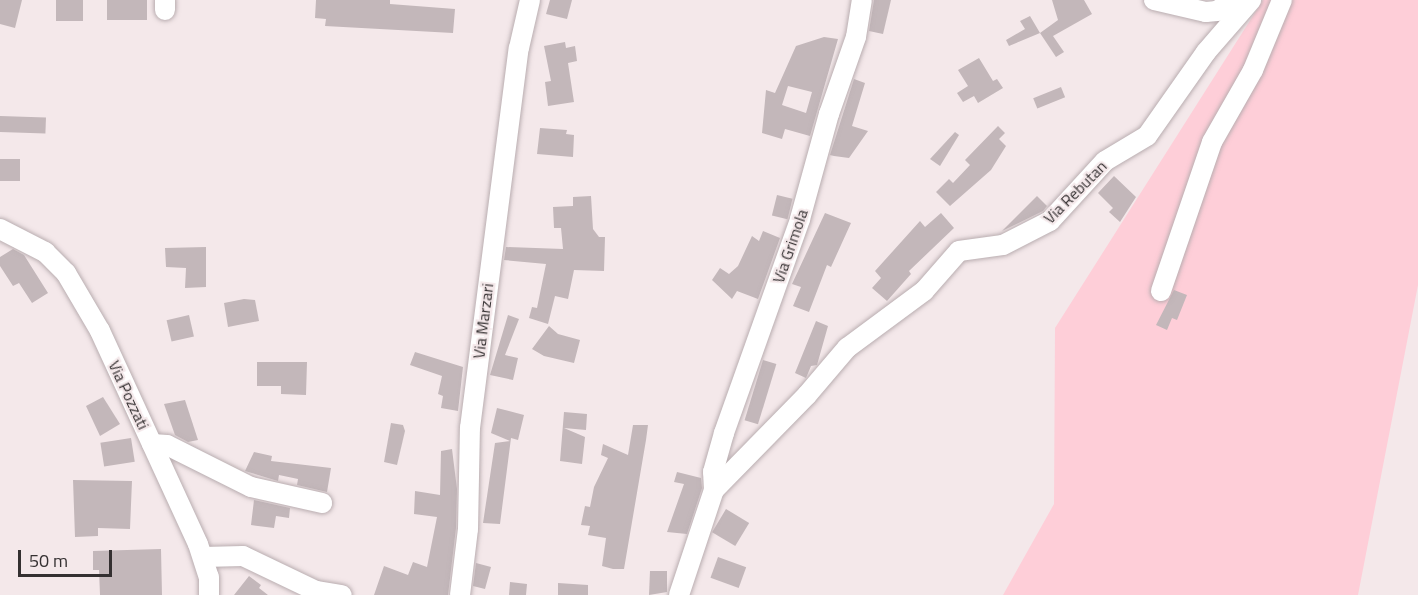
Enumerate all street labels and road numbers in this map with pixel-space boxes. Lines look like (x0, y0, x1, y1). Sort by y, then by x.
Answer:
street label: Via Rebutan (1039, 156, 1111, 228)
street label: Via Grimola (768, 207, 812, 285)
street label: Via Marzari (469, 282, 497, 360)
street label: Via Pozzati (105, 357, 153, 433)

